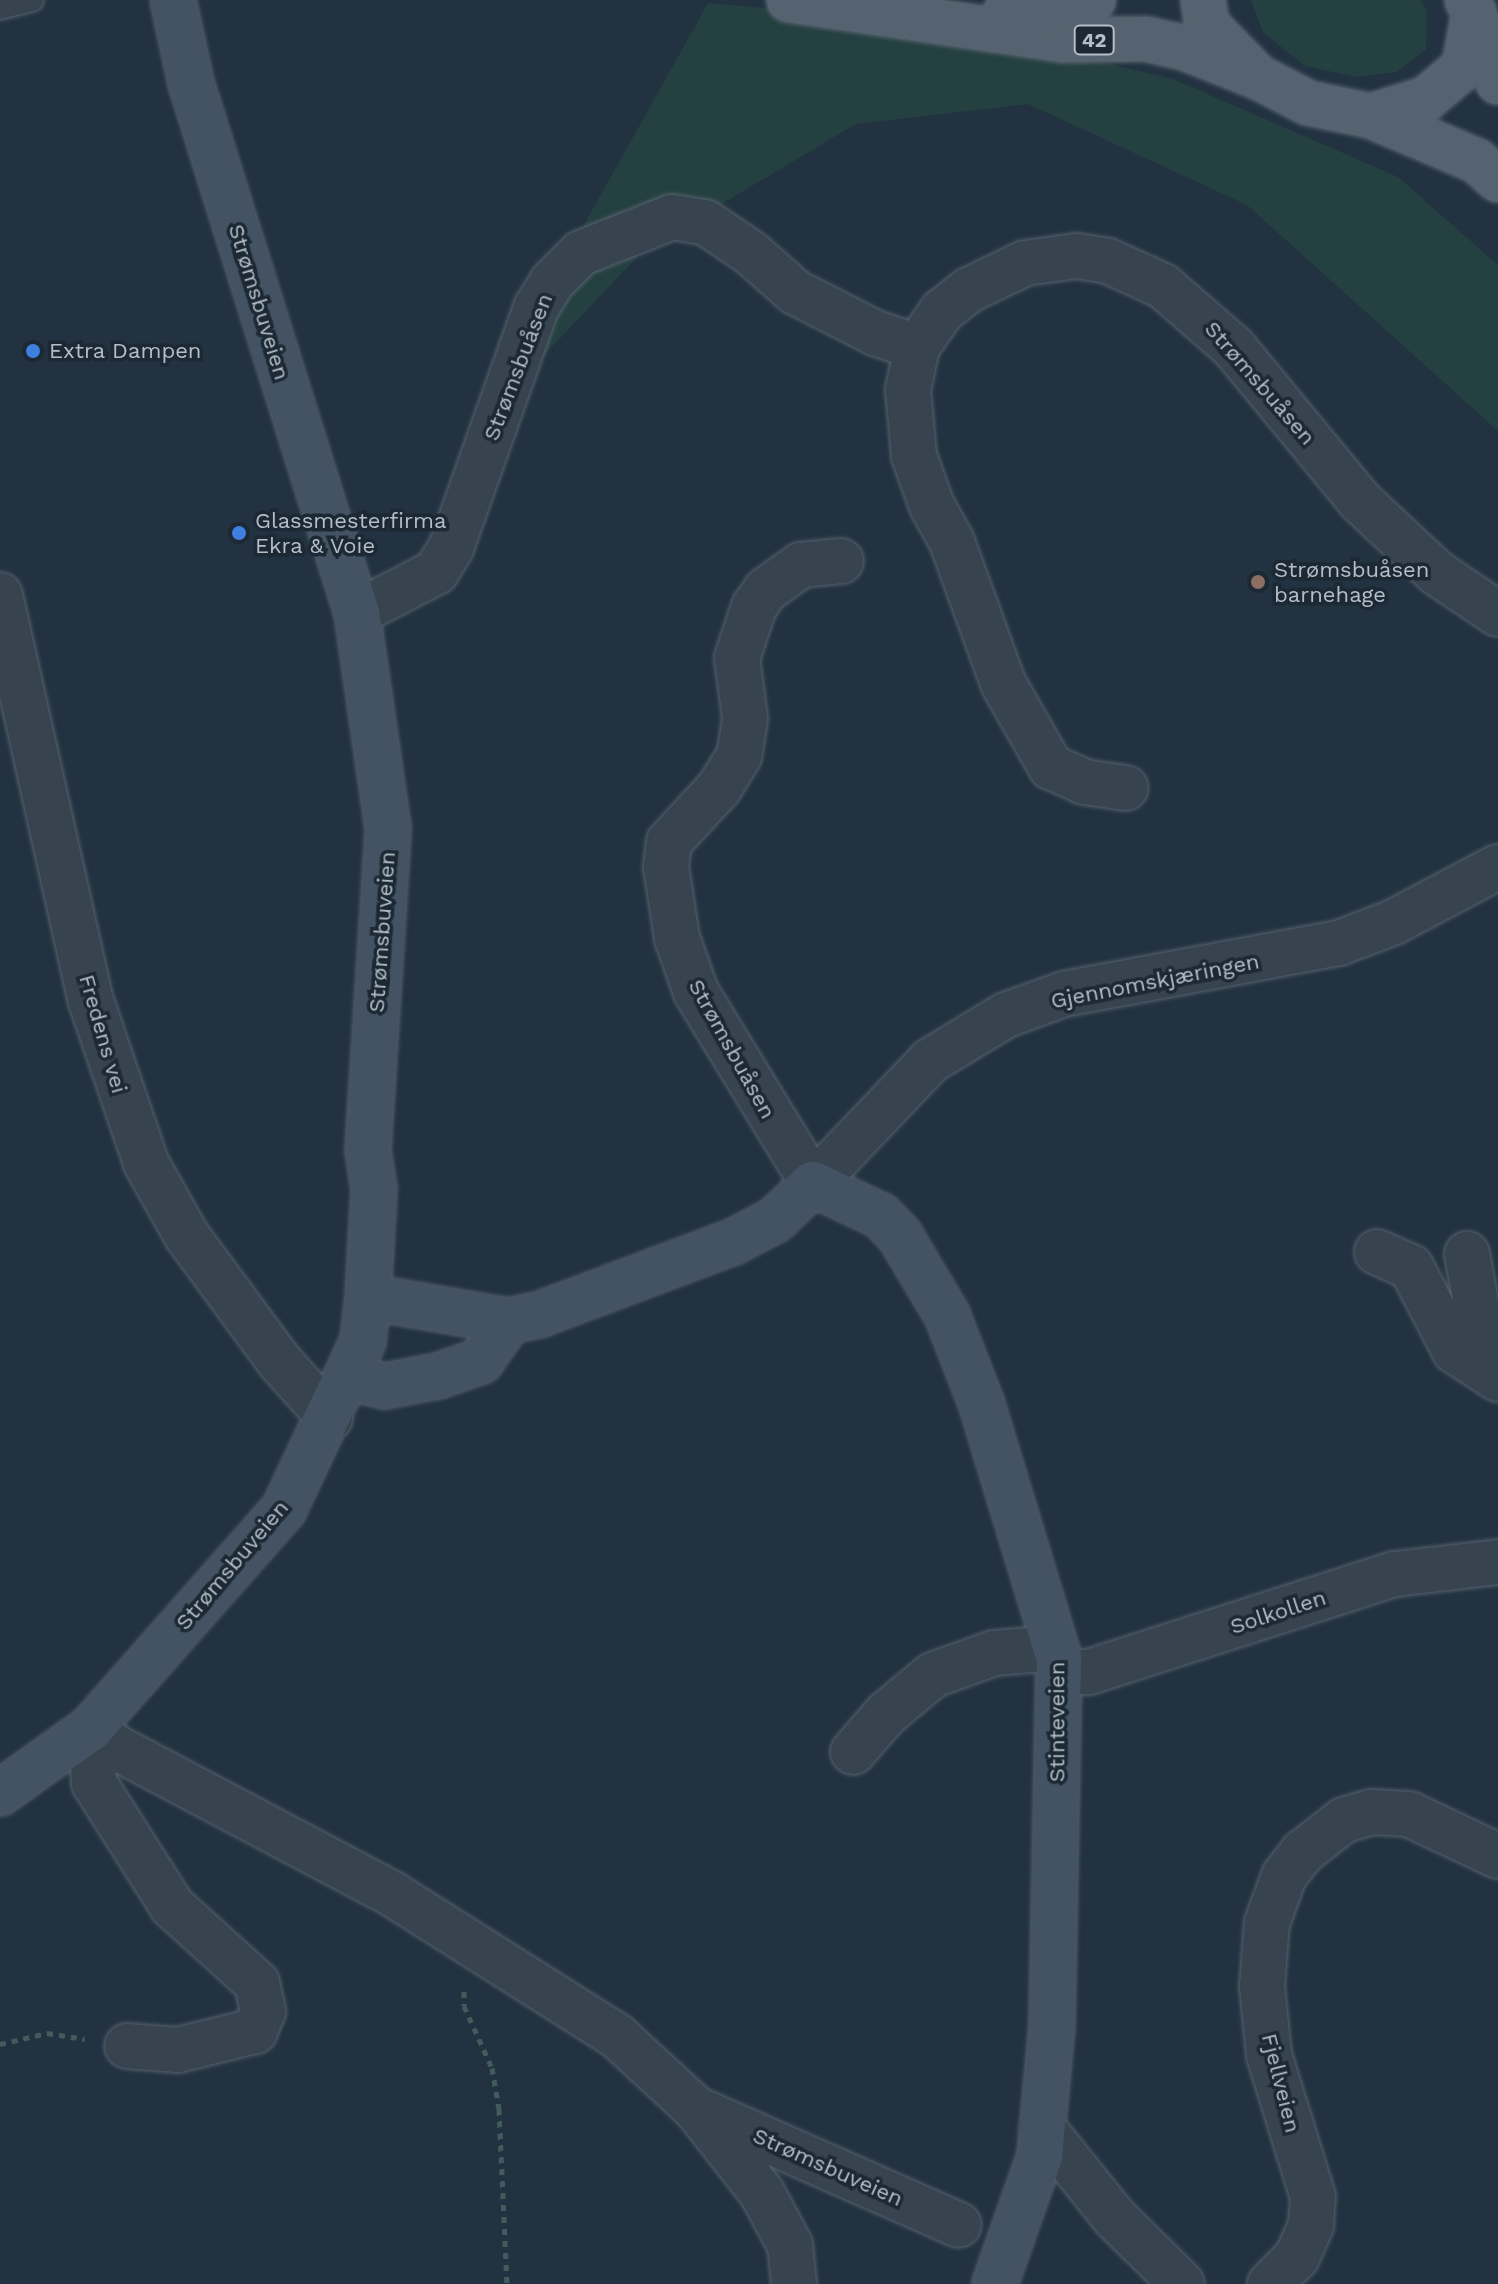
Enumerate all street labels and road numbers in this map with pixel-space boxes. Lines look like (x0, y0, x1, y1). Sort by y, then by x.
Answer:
road number: 42 (1072, 24, 1116, 56)
street label: Strømsbuveien (223, 221, 295, 383)
street label: Strømsbuåsen (478, 290, 558, 444)
street label: Strømsbuåsen (1199, 316, 1321, 450)
street label: Strømsbuveien (363, 851, 401, 1013)
street label: Gjennomskjæringen (1048, 948, 1262, 1014)
street label: Fredens vei (73, 971, 133, 1097)
street label: Strømsbuåsen (683, 975, 781, 1123)
street label: Strømsbuveien (170, 1495, 294, 1635)
street label: Solkollen (1227, 1584, 1329, 1640)
street label: Stinteveien (1044, 1662, 1070, 1782)
street label: Fjellveien (1256, 2031, 1306, 2135)
street label: Strømsbuveien (749, 2122, 907, 2212)

